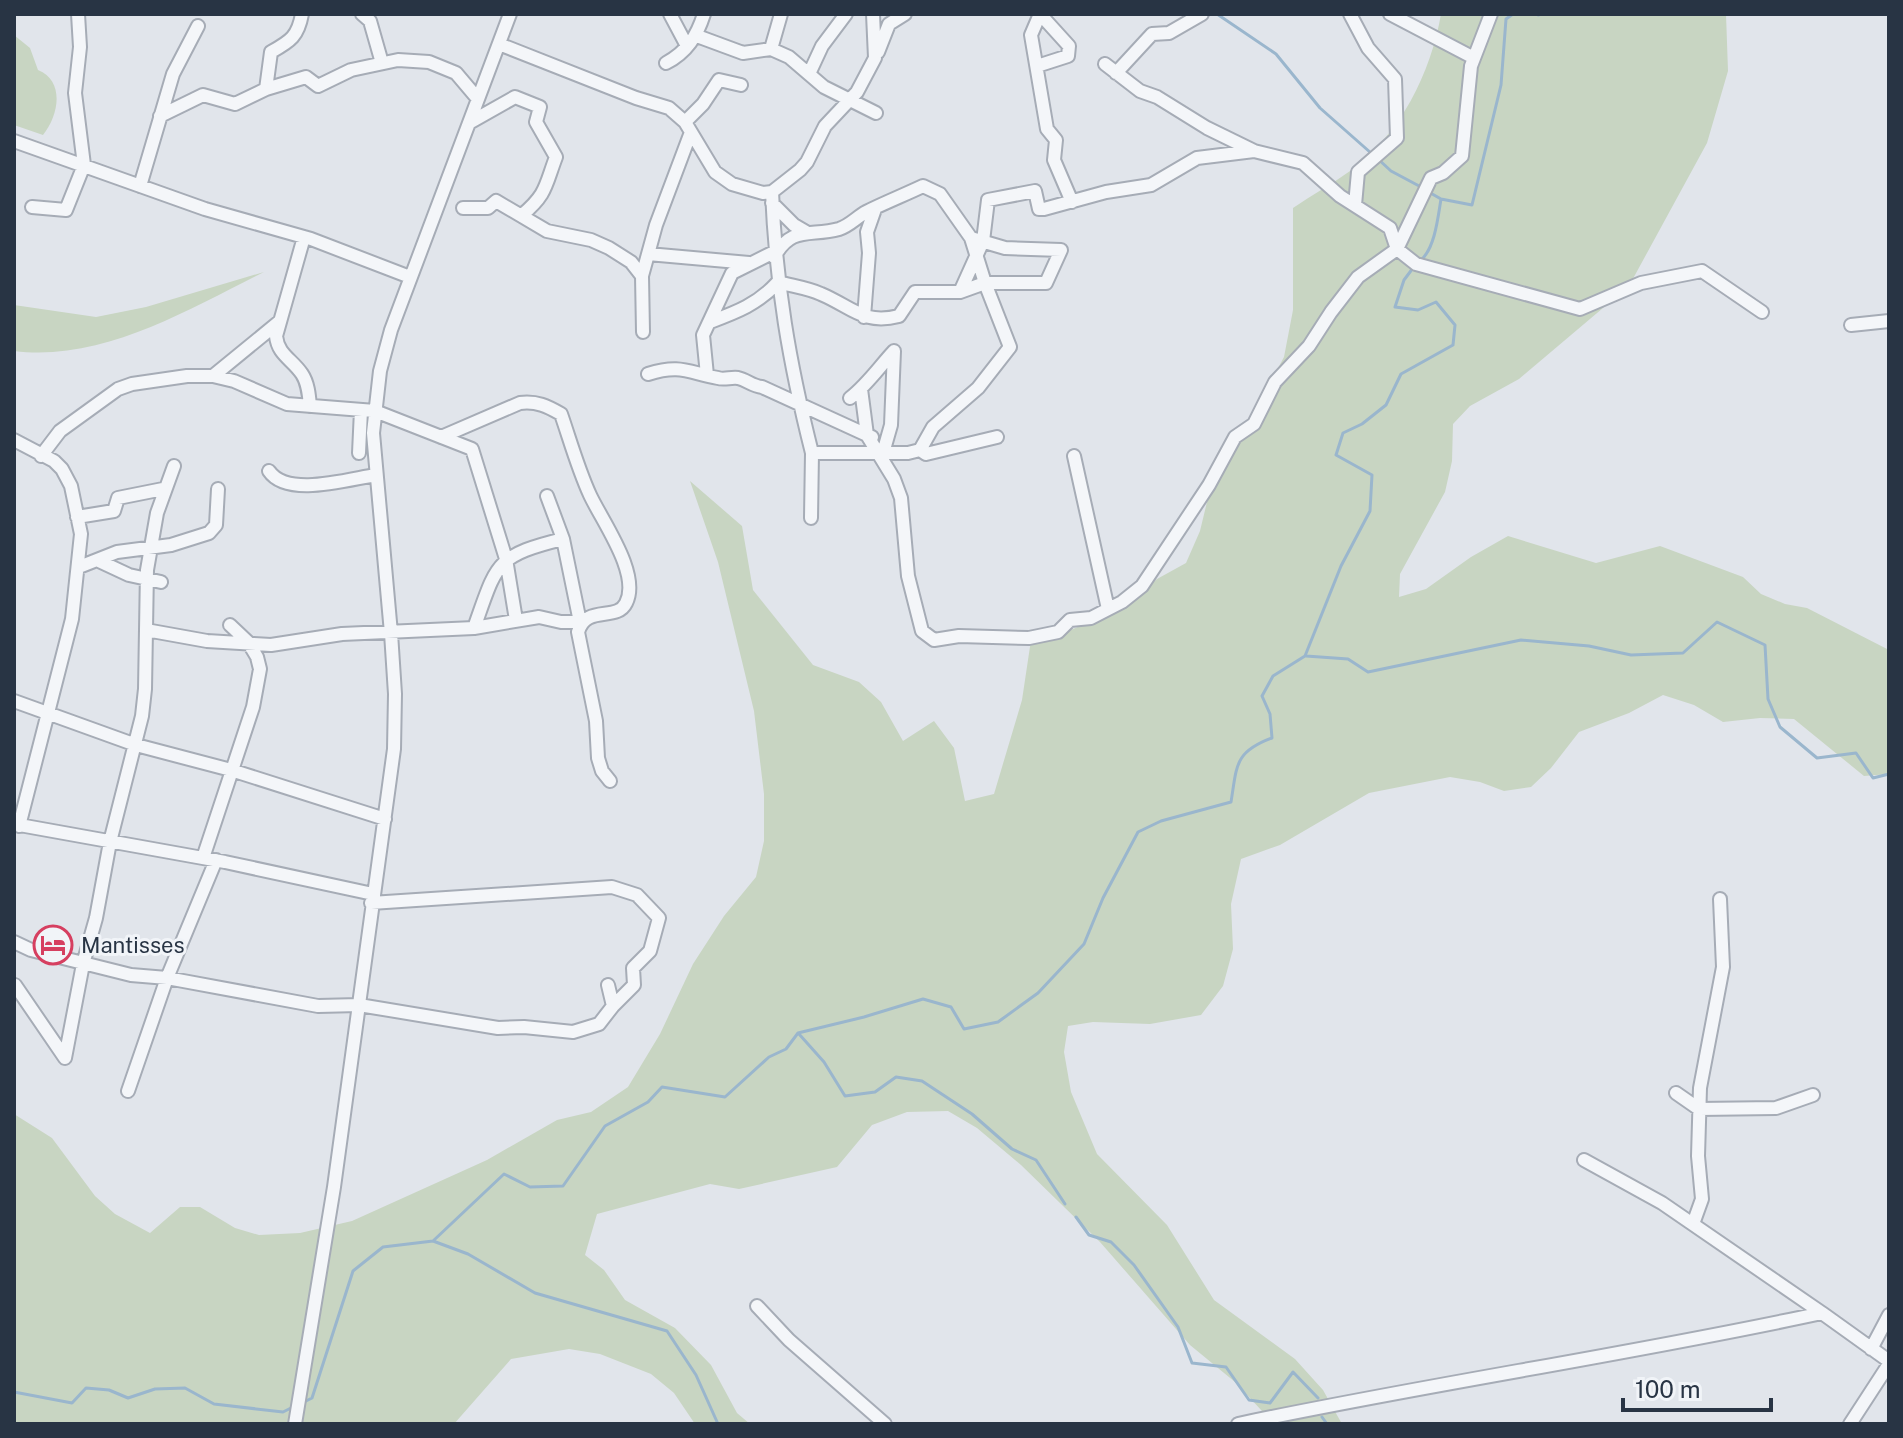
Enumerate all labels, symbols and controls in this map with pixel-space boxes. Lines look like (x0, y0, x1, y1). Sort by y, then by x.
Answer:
hotel icon: Mantisses (32, 924, 74, 966)
place label: Mantisses (81, 932, 185, 958)
scale bar (1623, 1362, 1771, 1412)
text: 100 m (1635, 1375, 1701, 1403)

